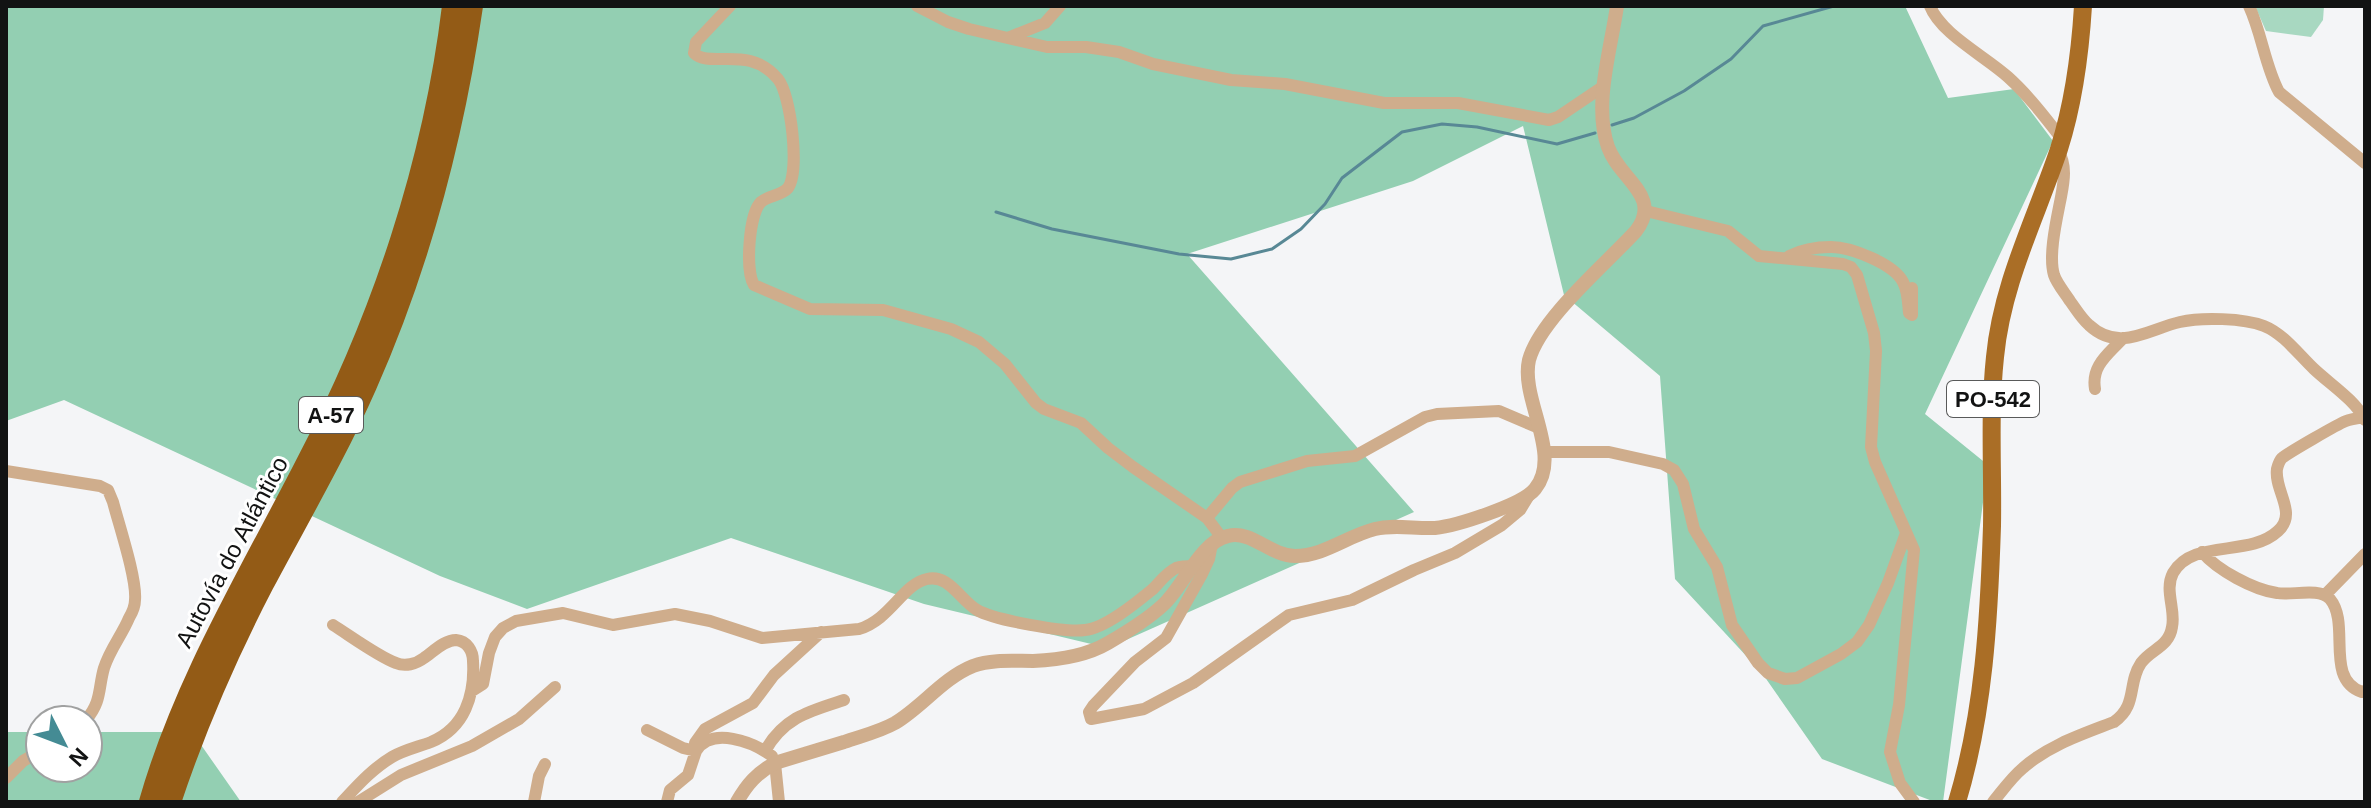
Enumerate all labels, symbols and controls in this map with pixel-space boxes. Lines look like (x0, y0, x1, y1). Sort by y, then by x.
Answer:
road number: PO-542 (1947, 381, 2039, 417)
road number: A-57 (299, 397, 363, 433)
street label: Autovía do Atlántico (170, 452, 293, 652)
north arrow (24, 704, 104, 784)
text: N (64, 743, 93, 771)

